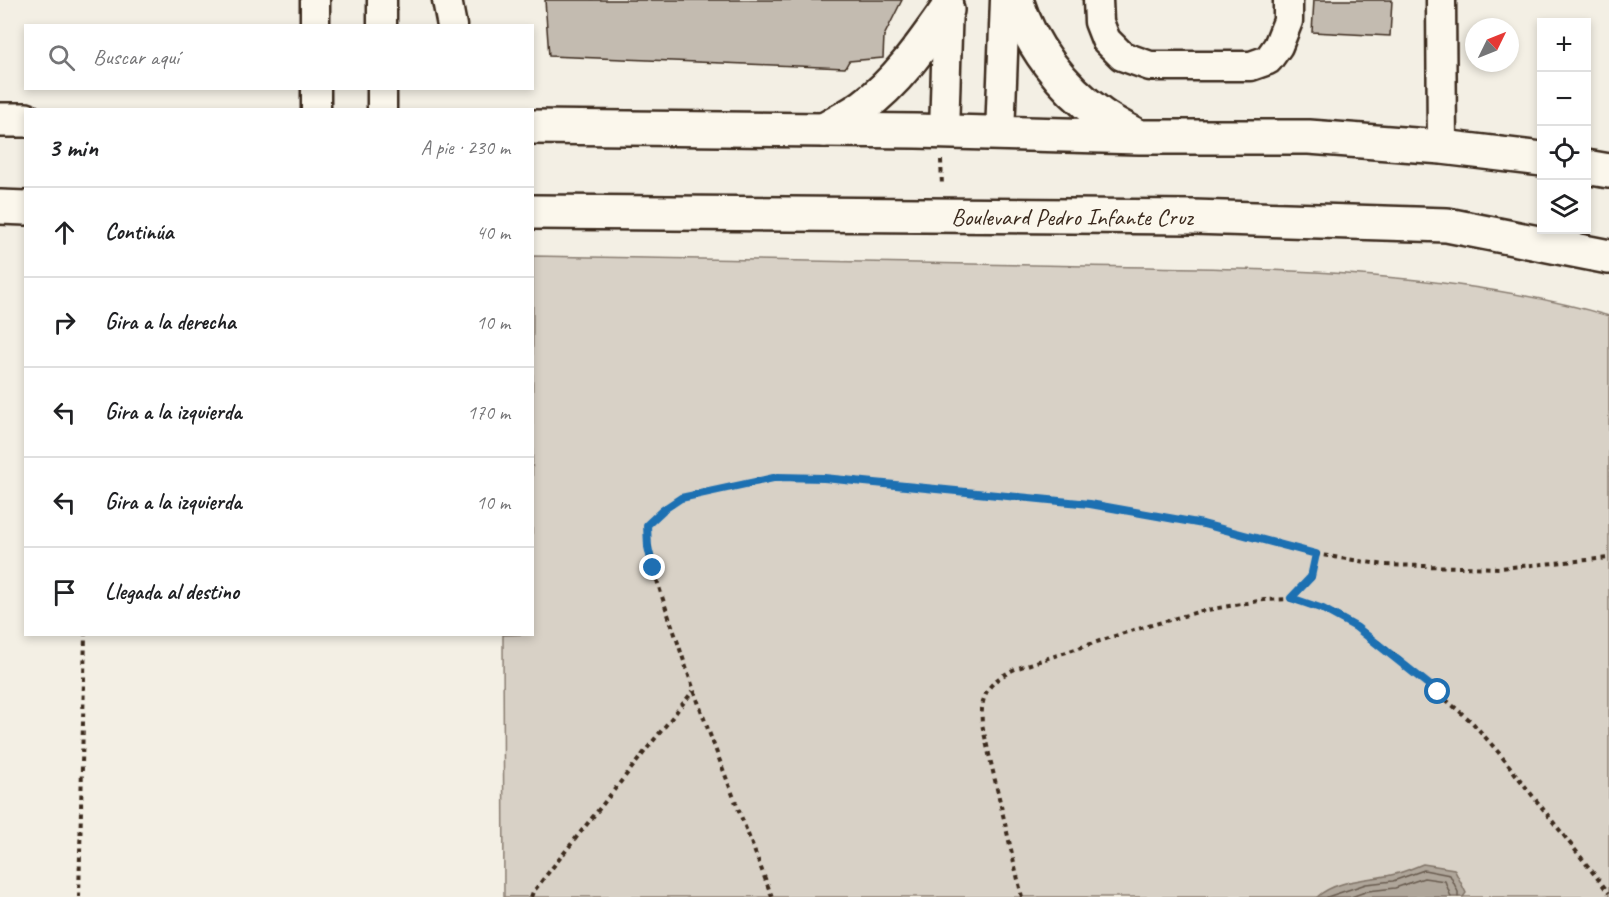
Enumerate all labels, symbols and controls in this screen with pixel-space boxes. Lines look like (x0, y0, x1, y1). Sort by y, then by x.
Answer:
north arrow (1465, 18, 1519, 72)
map controls (1537, 18, 1591, 234)
button: + (1537, 18, 1591, 72)
search box (24, 24, 534, 90)
icon: search (45, 41, 78, 74)
text: Buscar aquí (93, 43, 179, 71)
button: − (1537, 72, 1591, 126)
button: locate (1537, 126, 1591, 180)
text: 3 min (48, 131, 98, 164)
text: A pie · 230 m (421, 135, 510, 160)
button: layers (1537, 180, 1591, 234)
street label: Boulevard Pedro Infante Cruz (951, 202, 1194, 232)
icon: ahead (48, 216, 81, 249)
text: Continúa (105, 218, 173, 246)
text: 40 m (476, 220, 510, 245)
icon: right (48, 306, 81, 339)
text: Gira a la derecha (105, 308, 236, 336)
text: 10 m (476, 310, 510, 335)
icon: left (48, 396, 81, 429)
text: Gira a la izquierda (105, 398, 242, 426)
text: 170 m (467, 400, 510, 425)
icon: left (48, 486, 81, 519)
text: Gira a la izquierda (105, 488, 242, 516)
text: 10 m (476, 490, 510, 515)
route end (639, 554, 665, 580)
icon: arrive (48, 576, 81, 609)
text: Llegada al destino (105, 578, 239, 606)
route start (1424, 678, 1450, 704)

